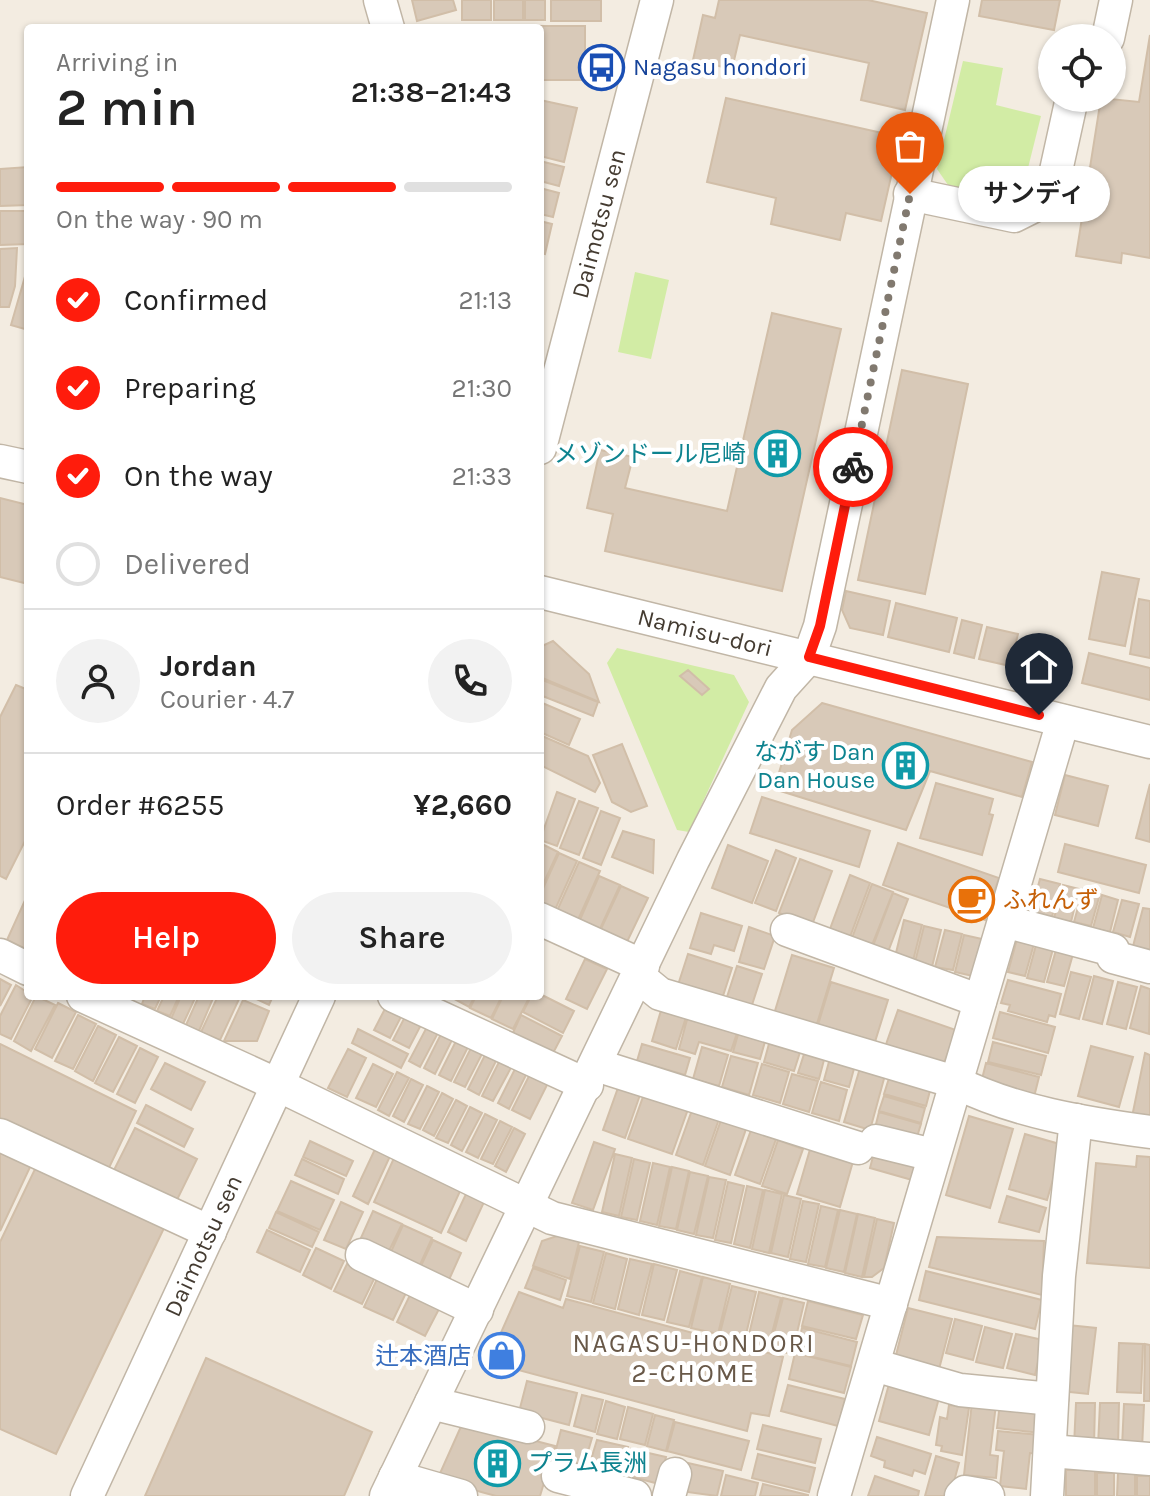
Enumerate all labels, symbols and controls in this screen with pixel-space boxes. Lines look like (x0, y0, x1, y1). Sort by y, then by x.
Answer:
map controls (1038, 24, 1126, 112)
button: locate (1038, 24, 1126, 112)
bus stop icon: Nagasu hondori (578, 43, 626, 91)
text: Arriving in (56, 47, 178, 78)
place label: Nagasu hondori (633, 53, 807, 81)
text: 21:38–21:43 (351, 74, 512, 110)
text: 2 min (56, 77, 198, 138)
pin (876, 112, 944, 194)
icon: bag (888, 124, 932, 168)
street label: Daimotsu sen (566, 146, 632, 301)
callout: サンディ (958, 166, 1110, 222)
text: サンディ (983, 178, 1085, 209)
text: On the way · 90 m (56, 204, 263, 235)
icon: check (56, 278, 100, 322)
text: Confirmed (124, 282, 268, 318)
text: 21:13 (458, 285, 512, 316)
icon: check (56, 366, 100, 410)
text: Preparing (124, 370, 256, 406)
text: 21:30 (452, 373, 512, 404)
courier (813, 427, 893, 507)
building icon: メゾンドール尼崎 (753, 430, 801, 478)
place label: メゾンドール尼崎 (554, 440, 746, 468)
icon: bike (831, 445, 875, 489)
icon: check (56, 454, 100, 498)
text: On the way (124, 458, 273, 494)
text: 21:33 (452, 461, 512, 492)
text: Delivered (124, 546, 251, 582)
street label: Namisu-dori (635, 603, 775, 663)
pin (1005, 633, 1073, 715)
button: person (56, 639, 140, 723)
button: phone (428, 639, 512, 723)
icon: home (1017, 645, 1061, 689)
text: Jordan (160, 648, 257, 684)
text: Courier · 4.7 (160, 684, 294, 715)
place label: ながす Dan Dan House (754, 738, 875, 794)
building icon: ながす Dan Dan House (882, 742, 930, 790)
text: Order #6255 (56, 787, 225, 823)
text: ¥2,660 (413, 787, 512, 823)
cafe icon: ふれんず (948, 876, 996, 924)
place label: ふれんず (1003, 886, 1099, 914)
button: Help (56, 892, 276, 984)
button: Share (292, 892, 512, 984)
street label: Daimotsu sen (158, 1170, 248, 1321)
district label: NAGASU-HONDORI 2-CHOME (572, 1328, 816, 1389)
shop icon: 辻本酒店 (478, 1332, 526, 1380)
place label: 辻本酒店 (375, 1342, 471, 1370)
building icon: プラム長洲 (473, 1439, 521, 1487)
place label: プラム長洲 (528, 1449, 647, 1477)

